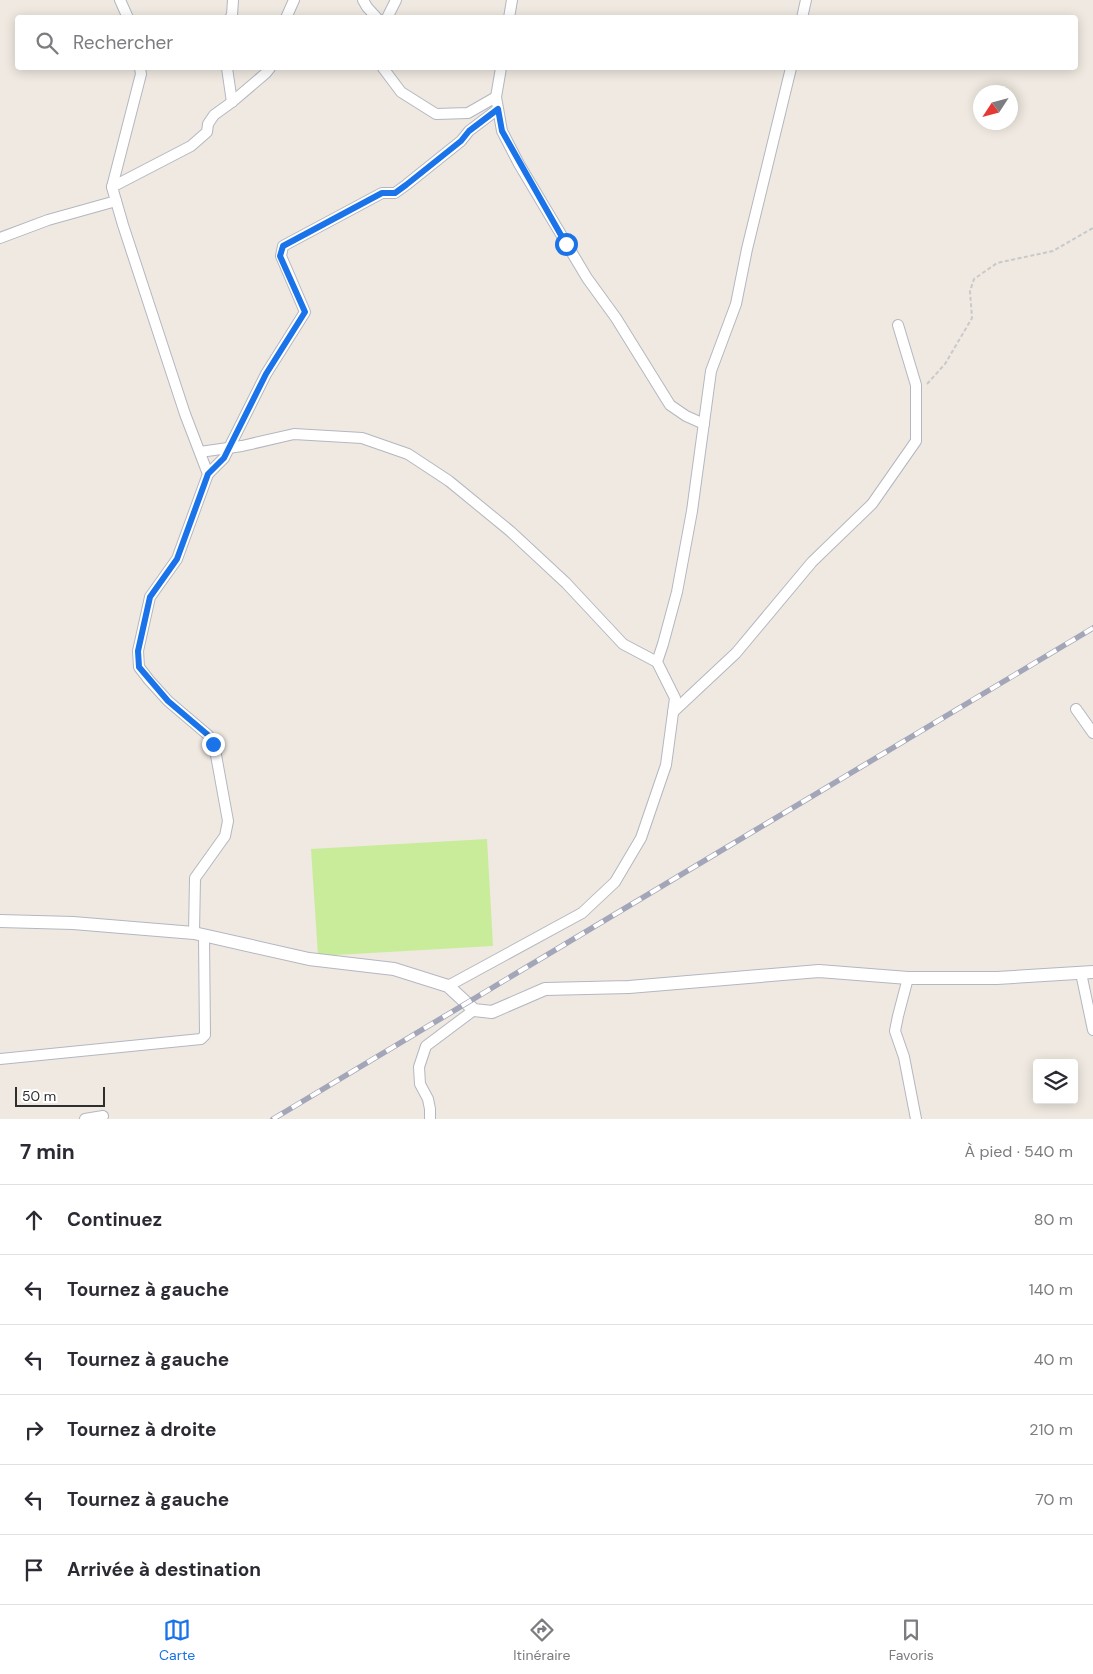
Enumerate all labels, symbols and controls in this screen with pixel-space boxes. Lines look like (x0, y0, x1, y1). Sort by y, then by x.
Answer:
search box (15, 15, 1078, 70)
icon: search (33, 29, 61, 57)
text: Rechercher (73, 30, 173, 55)
north arrow (973, 85, 1018, 130)
route start (555, 233, 578, 256)
route end (202, 733, 225, 756)
map controls (1033, 1059, 1078, 1104)
button: layers (1033, 1059, 1078, 1104)
scale bar (15, 1084, 105, 1107)
text: 50 m (22, 1087, 56, 1105)
text: 7 min (20, 1138, 75, 1166)
text: À pied · 540 m (965, 1141, 1073, 1162)
icon: ahead (20, 1206, 48, 1234)
text: Continuez (67, 1207, 162, 1232)
text: 80 m (1034, 1209, 1073, 1230)
icon: left (20, 1276, 48, 1304)
text: Tournez à gauche (67, 1277, 229, 1302)
text: 140 m (1029, 1279, 1073, 1300)
icon: left (20, 1346, 48, 1374)
text: Tournez à gauche (67, 1347, 229, 1372)
text: 40 m (1034, 1349, 1073, 1370)
icon: right (20, 1416, 48, 1444)
text: Tournez à droite (67, 1417, 217, 1442)
text: 210 m (1029, 1419, 1073, 1440)
icon: left (20, 1486, 48, 1514)
text: Tournez à gauche (67, 1487, 229, 1512)
text: 70 m (1035, 1489, 1073, 1510)
icon: arrive (20, 1556, 48, 1584)
text: Arrivée à destination (67, 1557, 261, 1582)
tab: Carte (159, 1616, 195, 1664)
tab: Itinéraire (513, 1616, 570, 1664)
tab: Favoris (889, 1616, 934, 1664)

